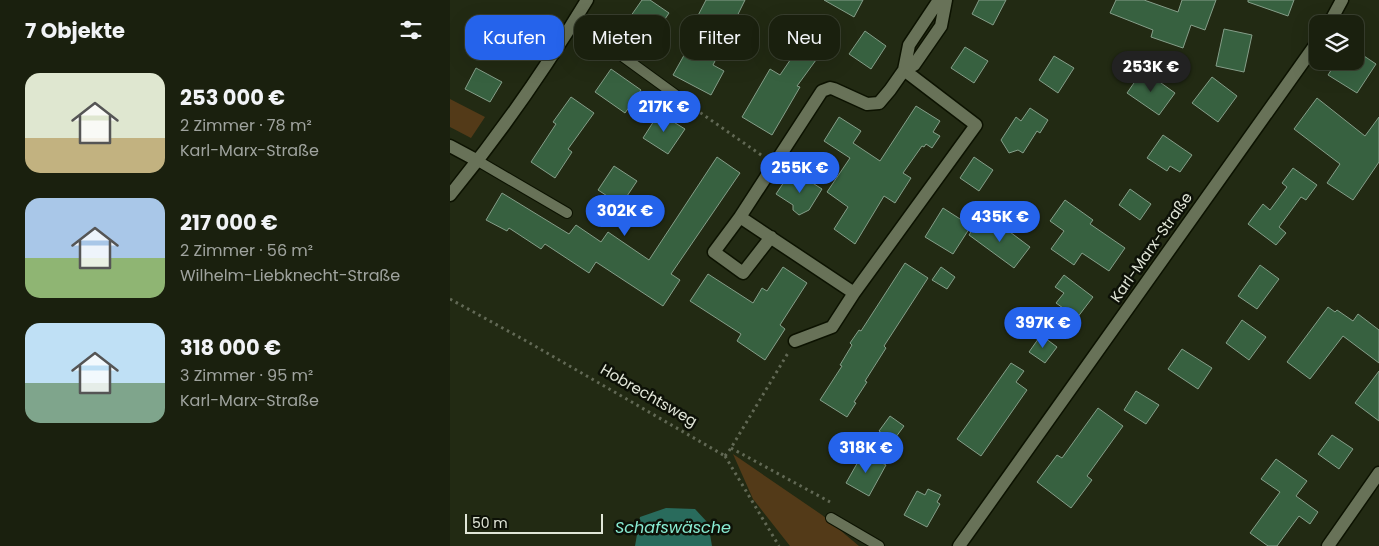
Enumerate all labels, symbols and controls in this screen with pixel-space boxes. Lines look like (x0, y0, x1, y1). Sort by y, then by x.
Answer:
chip: Kaufen (465, 15, 564, 60)
chip: Mieten (574, 15, 670, 60)
chip: Filter (680, 15, 759, 60)
chip: Neu (769, 15, 840, 60)
map controls (1309, 15, 1364, 70)
button: layers (1309, 15, 1364, 70)
text: 7 Objekte (25, 16, 125, 45)
icon: filters (397, 16, 425, 44)
pin: 253K € (1110, 51, 1192, 93)
text: 253K € (1123, 55, 1179, 78)
text: 253 000 € (180, 83, 285, 112)
pin: 217K € (623, 90, 705, 133)
icon: home (65, 93, 125, 153)
text: 217K € (639, 95, 690, 118)
text: 2 Zimmer · 78 m² (180, 114, 312, 137)
text: Karl-Marx-Straße (180, 139, 319, 162)
pin: 255K € (759, 152, 841, 194)
text: 255K € (771, 156, 829, 179)
street label: Karl-Marx-Straße (1105, 188, 1197, 306)
pin: 302K € (584, 194, 666, 237)
text: 302K € (597, 199, 653, 222)
pin: 435K € (959, 200, 1041, 243)
text: 435K € (971, 205, 1029, 228)
text: 217 000 € (180, 208, 278, 237)
icon: home (65, 218, 125, 278)
text: 2 Zimmer · 56 m² (180, 239, 313, 262)
text: Wilhelm-Liebknecht-Straße (180, 264, 400, 287)
pin: 397K € (1002, 306, 1084, 349)
text: 397K € (1015, 311, 1071, 334)
text: 318 000 € (180, 333, 281, 362)
icon: home (65, 343, 125, 403)
street label: Hobrechtsweg (597, 359, 701, 431)
text: 3 Zimmer · 95 m² (180, 364, 313, 387)
text: Karl-Marx-Straße (180, 389, 319, 412)
pin: 318K € (825, 432, 907, 474)
text: 318K € (839, 436, 893, 459)
scale bar (465, 511, 602, 534)
text: 50 m (472, 513, 508, 533)
water label: Schafswäsche (615, 516, 731, 539)

